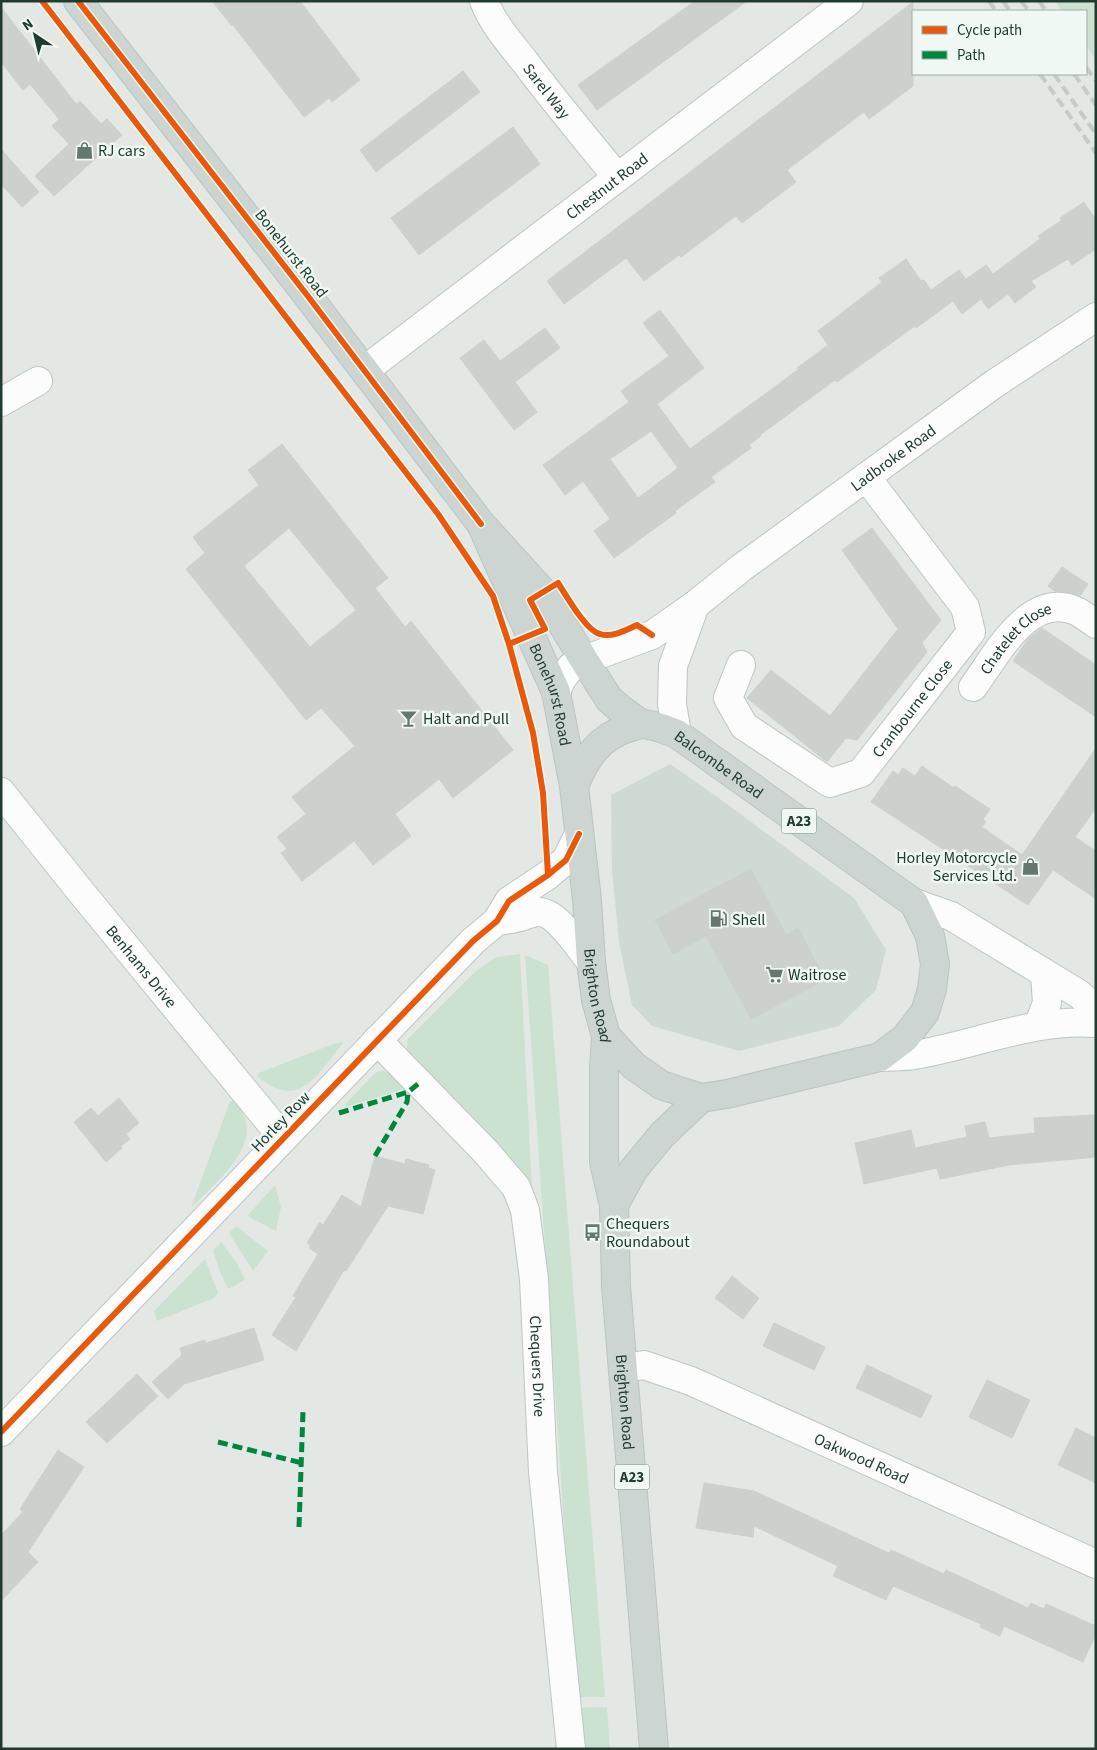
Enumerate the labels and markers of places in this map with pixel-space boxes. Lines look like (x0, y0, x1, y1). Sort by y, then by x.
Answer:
shop icon: RJ cars (74, 140, 94, 160)
place label: RJ cars (98, 140, 145, 162)
bar icon: Halt and Pull (399, 708, 419, 728)
place label: Halt and Pull (423, 708, 509, 730)
place label: Horley Motorcycle Services Ltd. (896, 847, 1017, 887)
shop icon: Horley Motorcycle Services Ltd. (1021, 856, 1041, 876)
fuel station icon: Shell (708, 909, 728, 929)
place label: Shell (732, 909, 765, 931)
supermarket icon: Waitrose (764, 964, 784, 984)
place label: Waitrose (788, 964, 846, 986)
place label: Chequers Roundabout (606, 1213, 690, 1253)
bus stop icon: Chequers Roundabout (582, 1222, 602, 1242)

